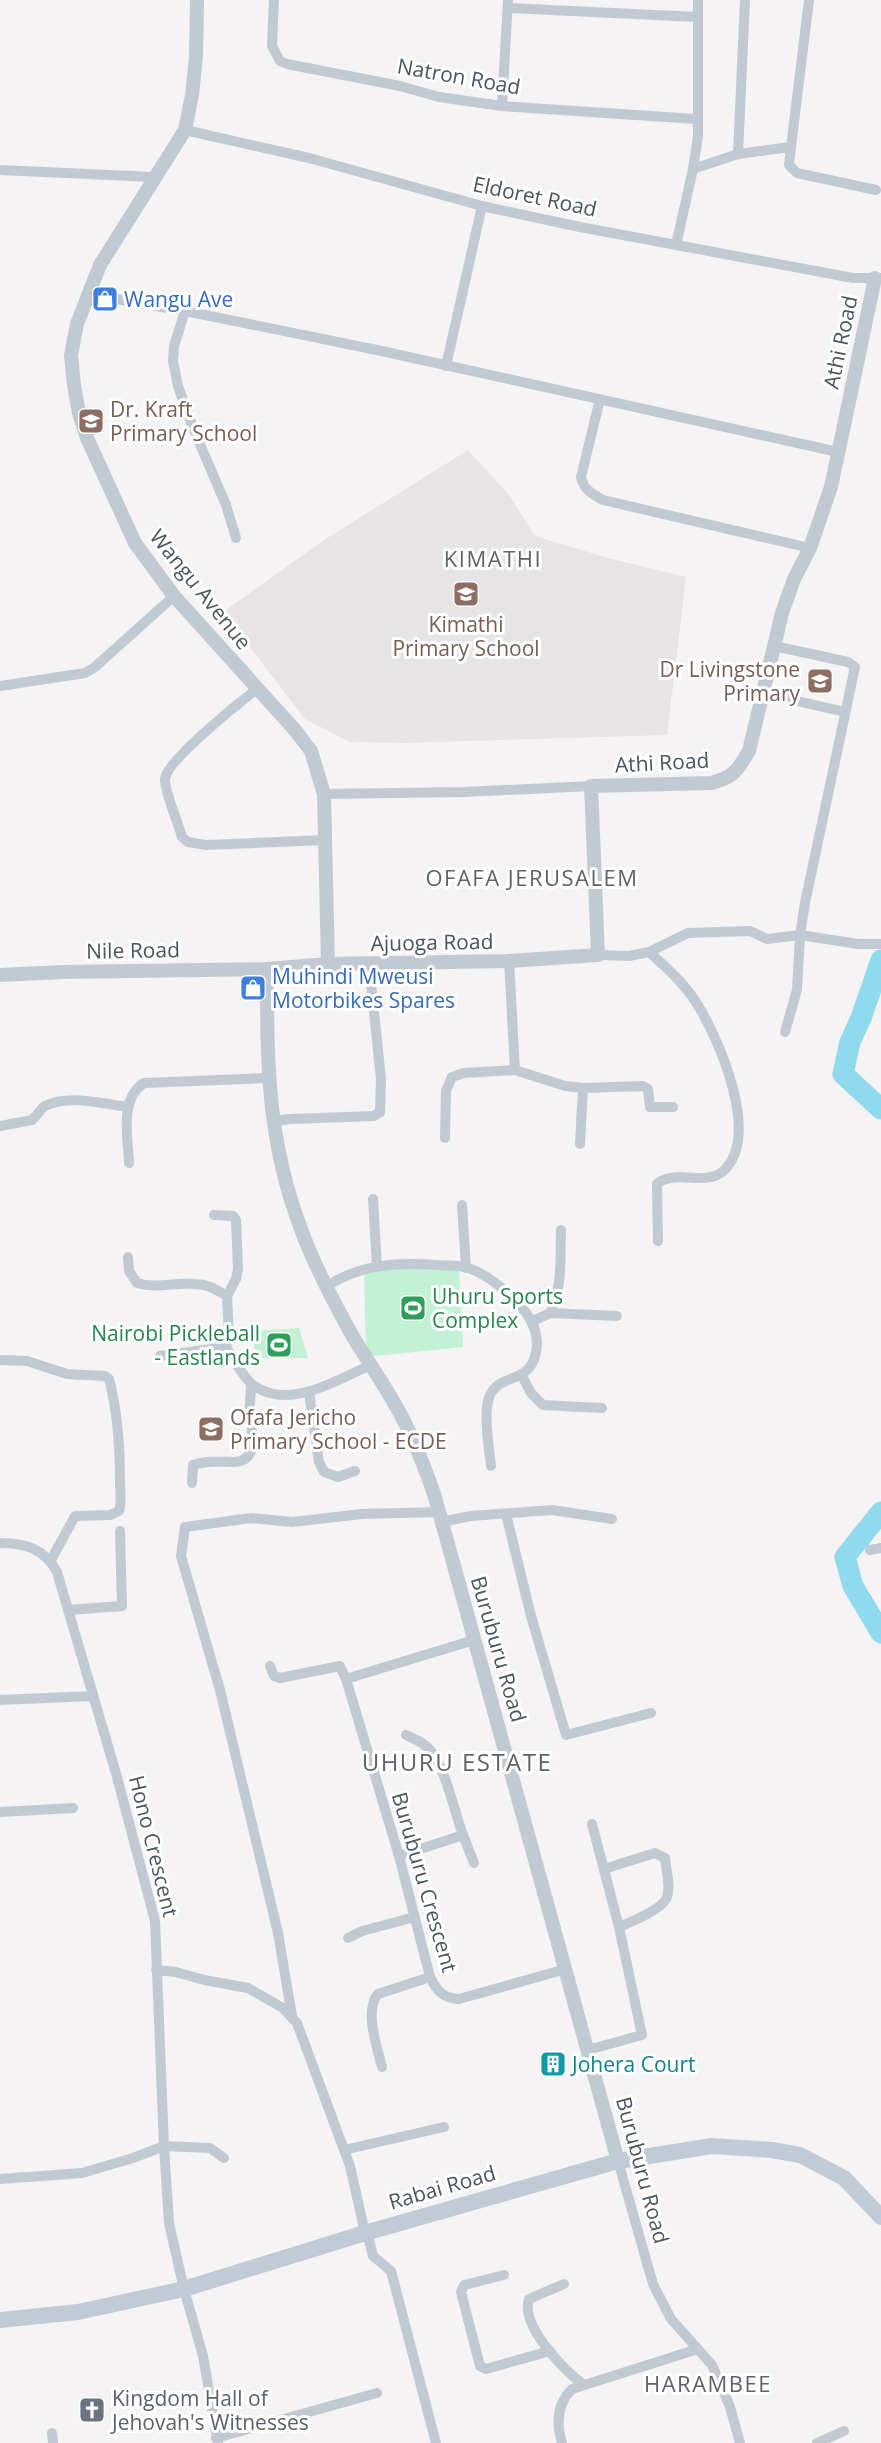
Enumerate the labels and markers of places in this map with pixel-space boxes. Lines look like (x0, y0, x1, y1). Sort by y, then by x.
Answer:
shop icon: Wangu Ave (90, 284, 120, 314)
place label: Wangu Ave (124, 285, 233, 313)
place label: Dr. Kraft Primary School (110, 395, 257, 447)
school or university icon: Dr. Kraft Primary School (76, 406, 106, 436)
school or university icon: Kimathi Primary School (451, 579, 481, 609)
place label: Kimathi Primary School (392, 610, 540, 662)
place label: Dr Livingstone Primary (660, 655, 800, 707)
school or university icon: Dr Livingstone Primary (805, 666, 835, 696)
place label: Muhindi Mweusi Motorbikes Spares (272, 962, 455, 1014)
shop icon: Muhindi Mweusi Motorbikes Spares (238, 973, 268, 1003)
place label: Uhuru Sports Complex (432, 1282, 563, 1334)
sports icon: Uhuru Sports Complex (398, 1293, 428, 1323)
place label: Nairobi Pickleball - Eastlands (91, 1319, 260, 1371)
sports icon: Nairobi Pickleball - Eastlands (264, 1330, 294, 1360)
place label: Ofafa Jericho Primary School - ECDE (230, 1403, 447, 1455)
school or university icon: Ofafa Jericho Primary School - ECDE (196, 1414, 226, 1444)
building icon: Johera Court (538, 2049, 568, 2079)
place label: Johera Court (570, 2050, 695, 2078)
place label: Kingdom Hall of Jehovah's Witnesses (110, 2384, 309, 2436)
church icon: Kingdom Hall of Jehovah's Witnesses (77, 2395, 107, 2425)

